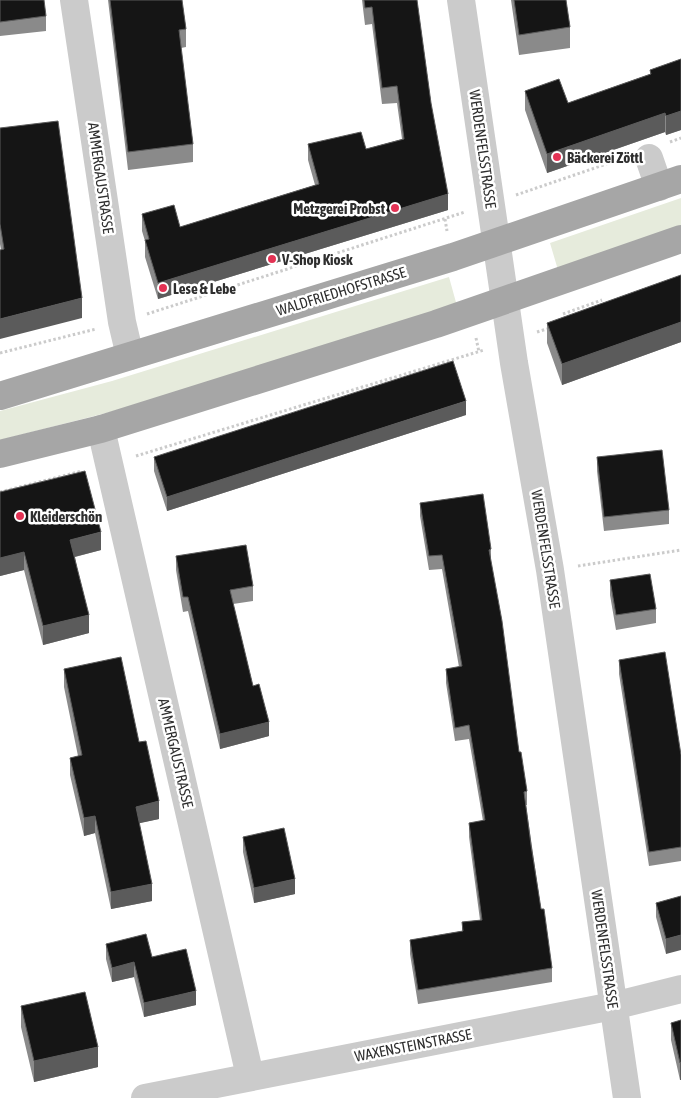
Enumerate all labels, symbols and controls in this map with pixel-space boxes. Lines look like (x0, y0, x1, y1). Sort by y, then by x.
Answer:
street label: WERDENFELSSTRASSE (466, 89, 500, 210)
street label: AMMERGAUSTRASSE (85, 121, 117, 235)
place label: Bäckerei Zöttl (567, 149, 644, 166)
marker: Bäckerei Zöttl (551, 151, 563, 163)
place label: Metzgerei Probst (293, 200, 386, 217)
marker: Metzgerei Probst (389, 202, 401, 214)
place label: V-Shop Kiosk (281, 251, 353, 268)
marker: V-Shop Kiosk (266, 253, 278, 265)
street label: WALDFRIEDHOFSTRASSE (274, 263, 408, 319)
place label: Lese & Lebe (173, 280, 236, 297)
marker: Lese & Lebe (157, 282, 169, 294)
street label: WERDENFELSSTRASSE (528, 489, 564, 610)
place label: Kleiderschön (30, 508, 102, 525)
marker: Kleiderschön (14, 510, 26, 522)
street label: AMMERGAUSTRASSE (155, 696, 197, 810)
street label: WERDENFELSSTRASSE (588, 889, 622, 1010)
street label: WAXENSTEINSTRASSE (353, 1025, 473, 1065)

